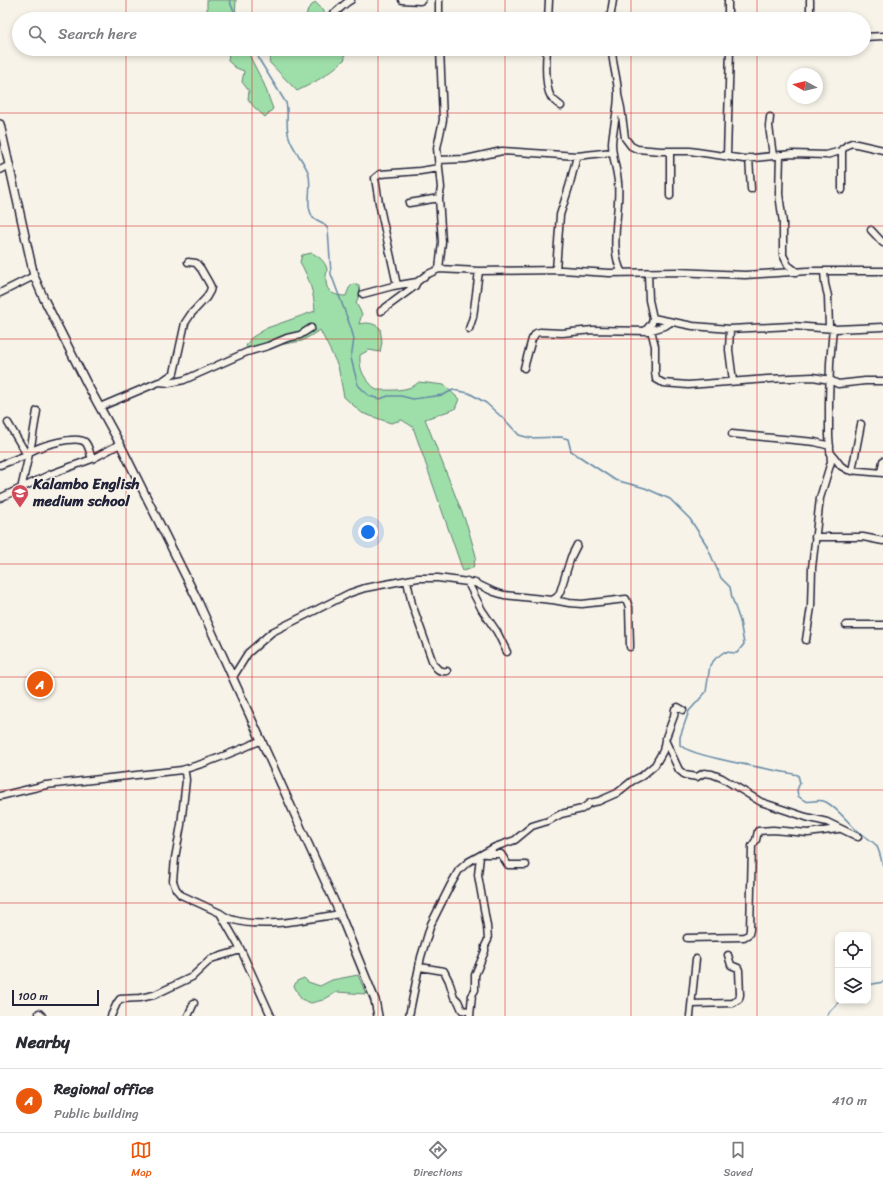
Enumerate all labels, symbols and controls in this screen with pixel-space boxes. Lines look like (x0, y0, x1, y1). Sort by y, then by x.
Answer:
search box (12, 12, 871, 56)
text: Search here (58, 21, 137, 47)
icon: search (26, 23, 48, 45)
north arrow (787, 68, 823, 104)
place label: Kalambo English medium school (32, 471, 140, 514)
school or university icon: Kalambo English medium school (10, 483, 30, 508)
your location (358, 522, 378, 542)
pin: A (27, 669, 53, 699)
map controls (835, 932, 871, 1004)
button: locate (835, 932, 871, 968)
button: layers (835, 968, 871, 1004)
text: 100 m (18, 987, 48, 1006)
scale bar (12, 988, 99, 1007)
text: Nearby (16, 1027, 70, 1057)
text: Regional office (54, 1076, 154, 1102)
text: A (25, 1089, 33, 1112)
text: 410 m (832, 1089, 867, 1112)
text: Public building (54, 1102, 139, 1125)
tab: Map (130, 1139, 152, 1182)
tab: Directions (413, 1139, 463, 1182)
tab: Saved (724, 1139, 753, 1182)

